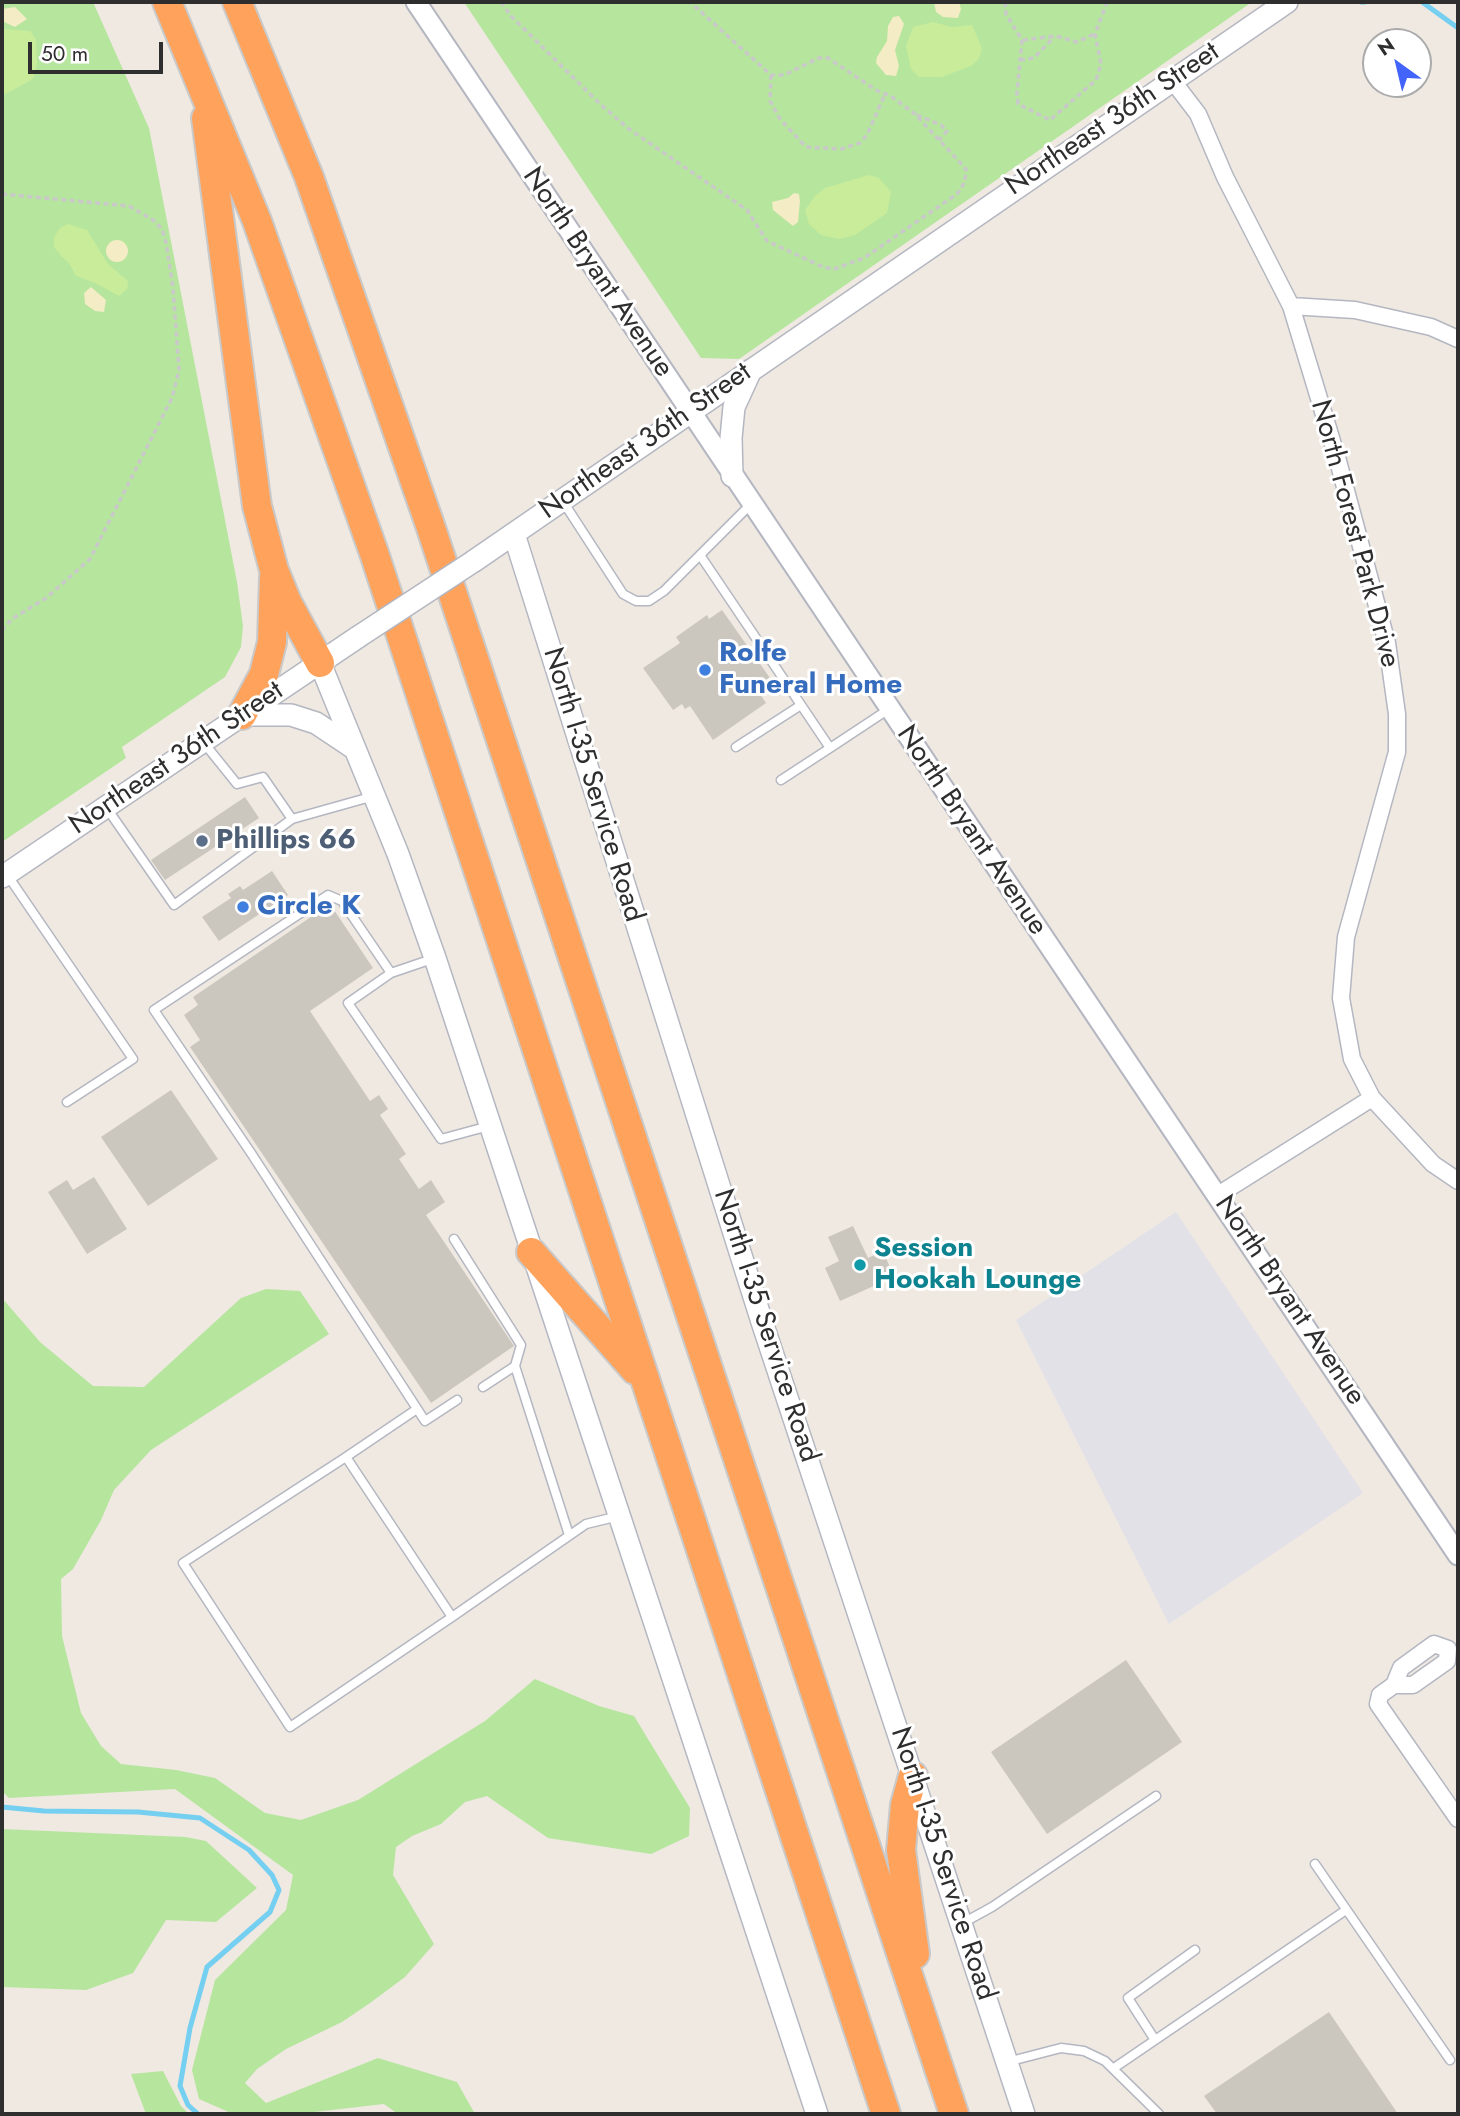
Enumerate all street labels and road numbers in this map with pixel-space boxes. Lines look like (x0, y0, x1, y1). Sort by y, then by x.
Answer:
street label: Northeast 36th Street (1000, 36, 1226, 204)
street label: North Bryant Avenue (514, 162, 680, 384)
street label: Northeast 36th Street (534, 356, 758, 528)
street label: North Forest Park Drive (1302, 397, 1406, 671)
street label: North I-35 Service Road (534, 644, 650, 926)
street label: Northeast 36th Street (64, 675, 290, 843)
street label: North Bryant Avenue (888, 720, 1054, 942)
street label: North I-35 Service Road (705, 1185, 825, 1467)
street label: North Bryant Avenue (1206, 1190, 1372, 1412)
street label: North I-35 Service Road (882, 1723, 1002, 2005)

